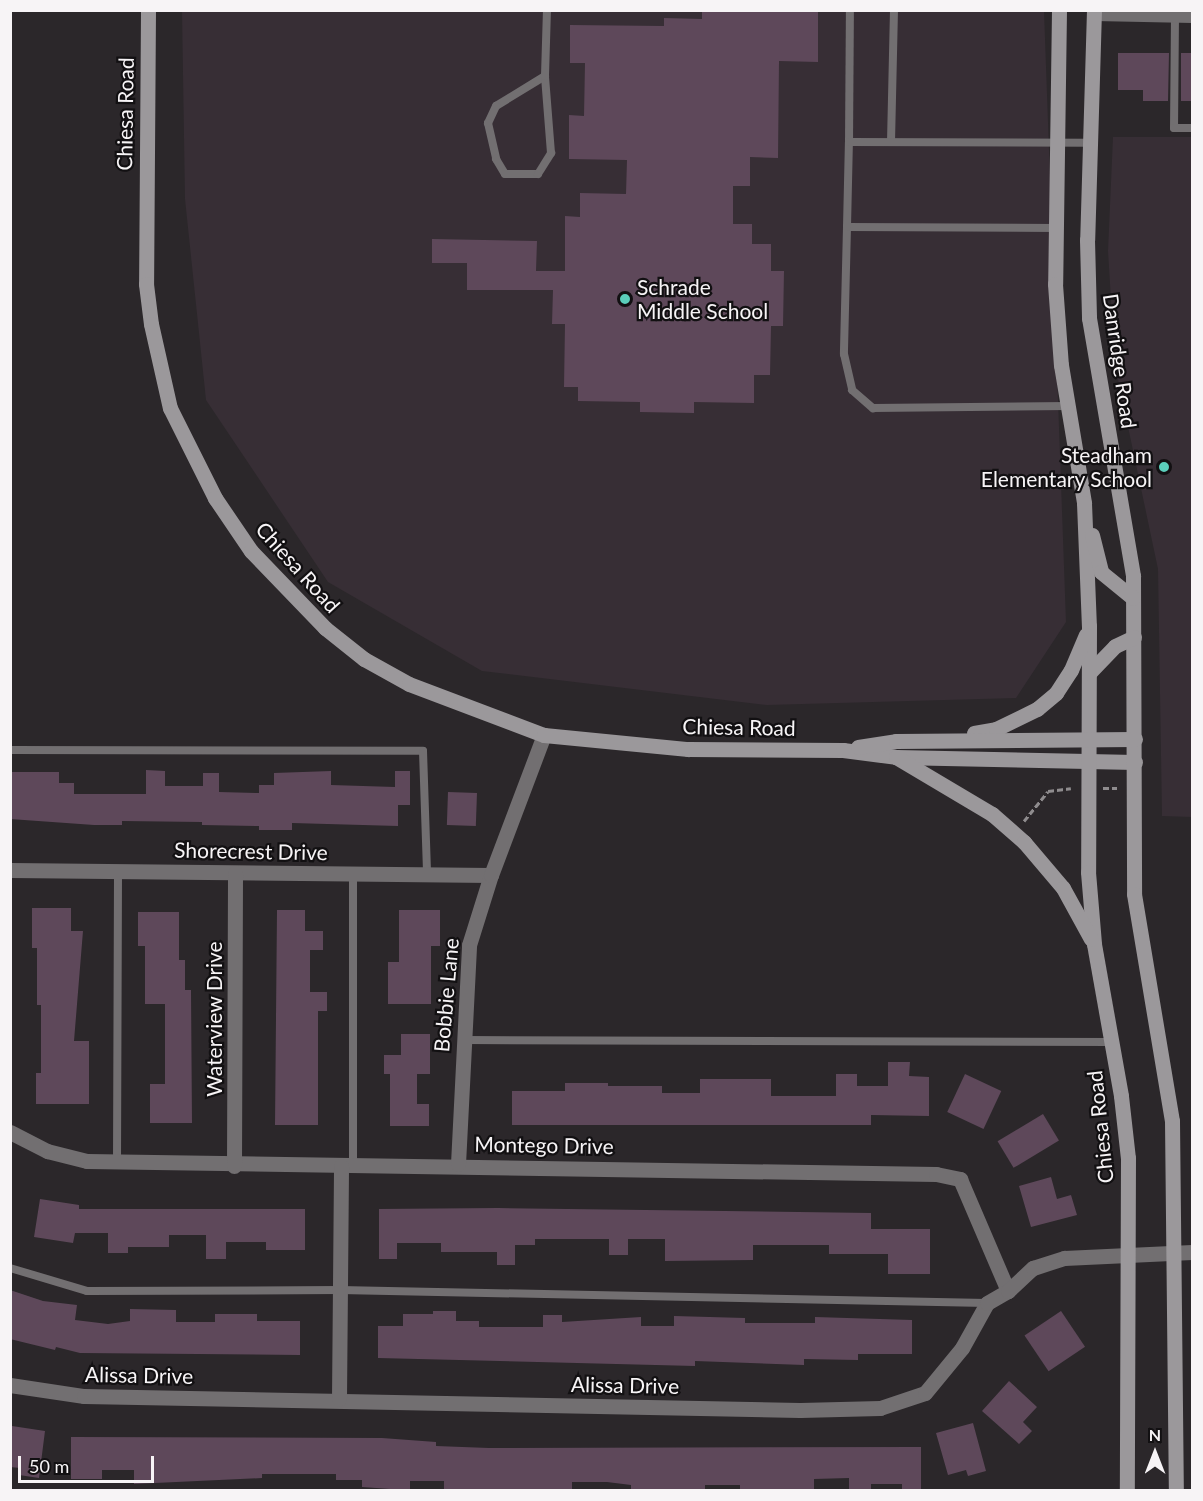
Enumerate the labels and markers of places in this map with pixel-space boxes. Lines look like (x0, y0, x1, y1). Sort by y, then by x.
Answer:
place label: Schrade Middle School (637, 274, 768, 324)
marker: Schrade Middle School (618, 292, 632, 306)
place label: Steadham Elementary School (980, 442, 1152, 492)
marker: Steadham Elementary School (1157, 460, 1171, 474)

